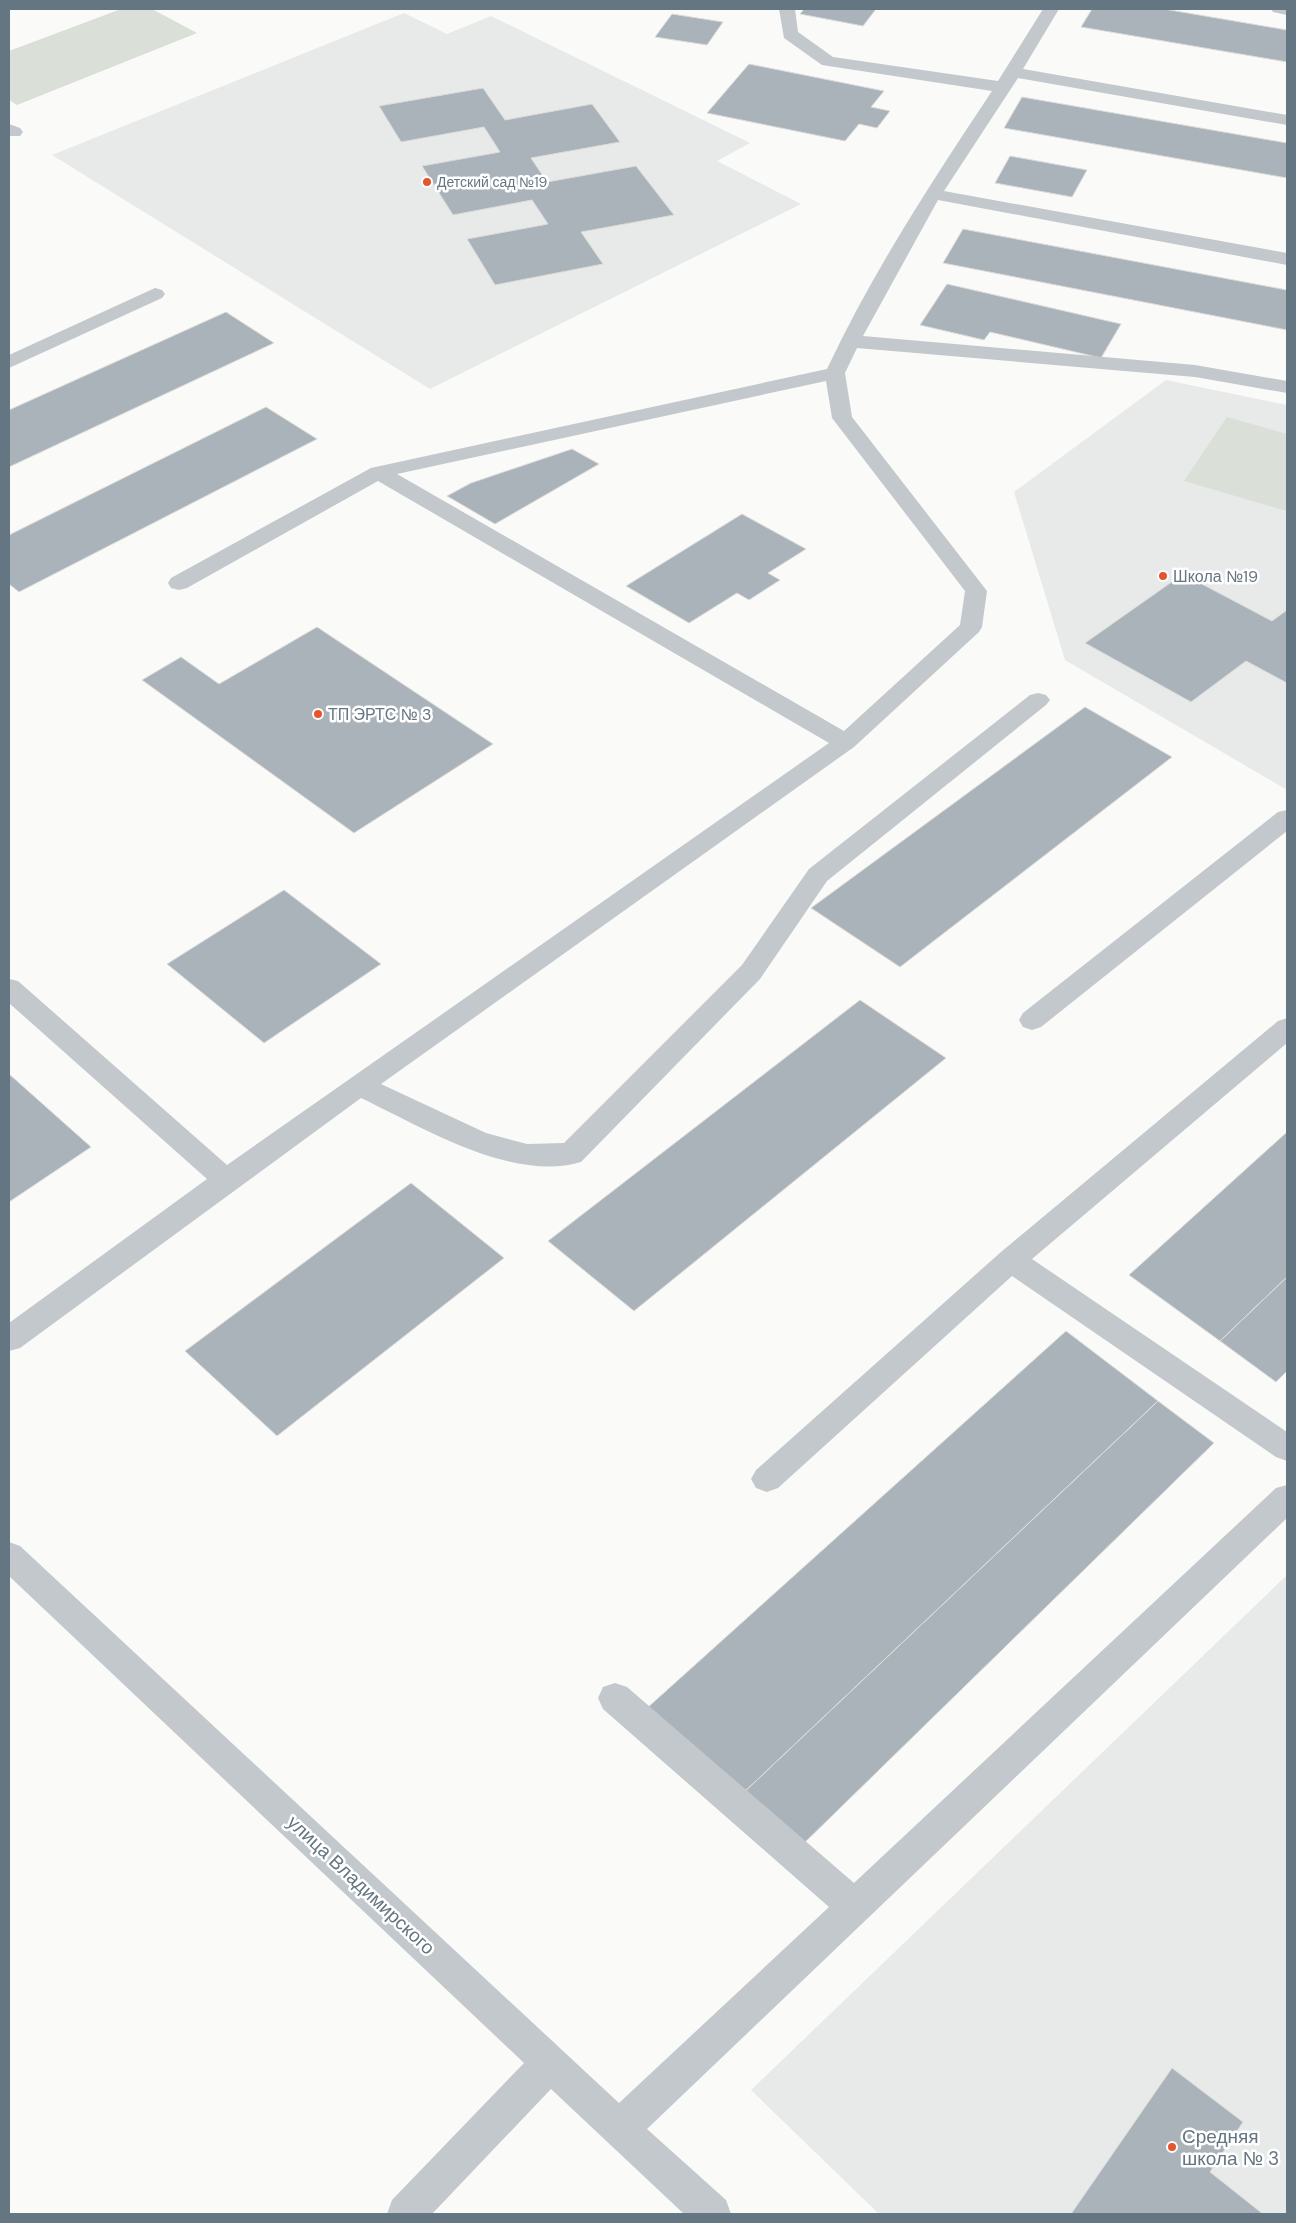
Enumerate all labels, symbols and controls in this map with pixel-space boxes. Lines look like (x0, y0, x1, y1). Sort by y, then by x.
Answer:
place label: Детский сад №19 (437, 173, 548, 191)
marker: Детский сад №19 (421, 176, 433, 188)
place label: Школа №19 (1173, 566, 1258, 587)
marker: Школа №19 (1157, 570, 1169, 582)
place label: ТП ЭРТС № 3 (328, 704, 431, 725)
marker: ТП ЭРТС № 3 (312, 708, 324, 720)
street label: улица Владимирского (282, 1810, 440, 1960)
place label: Средняя школа № 3 (1182, 2124, 1279, 2171)
marker: Средняя школа № 3 (1166, 2141, 1178, 2153)

